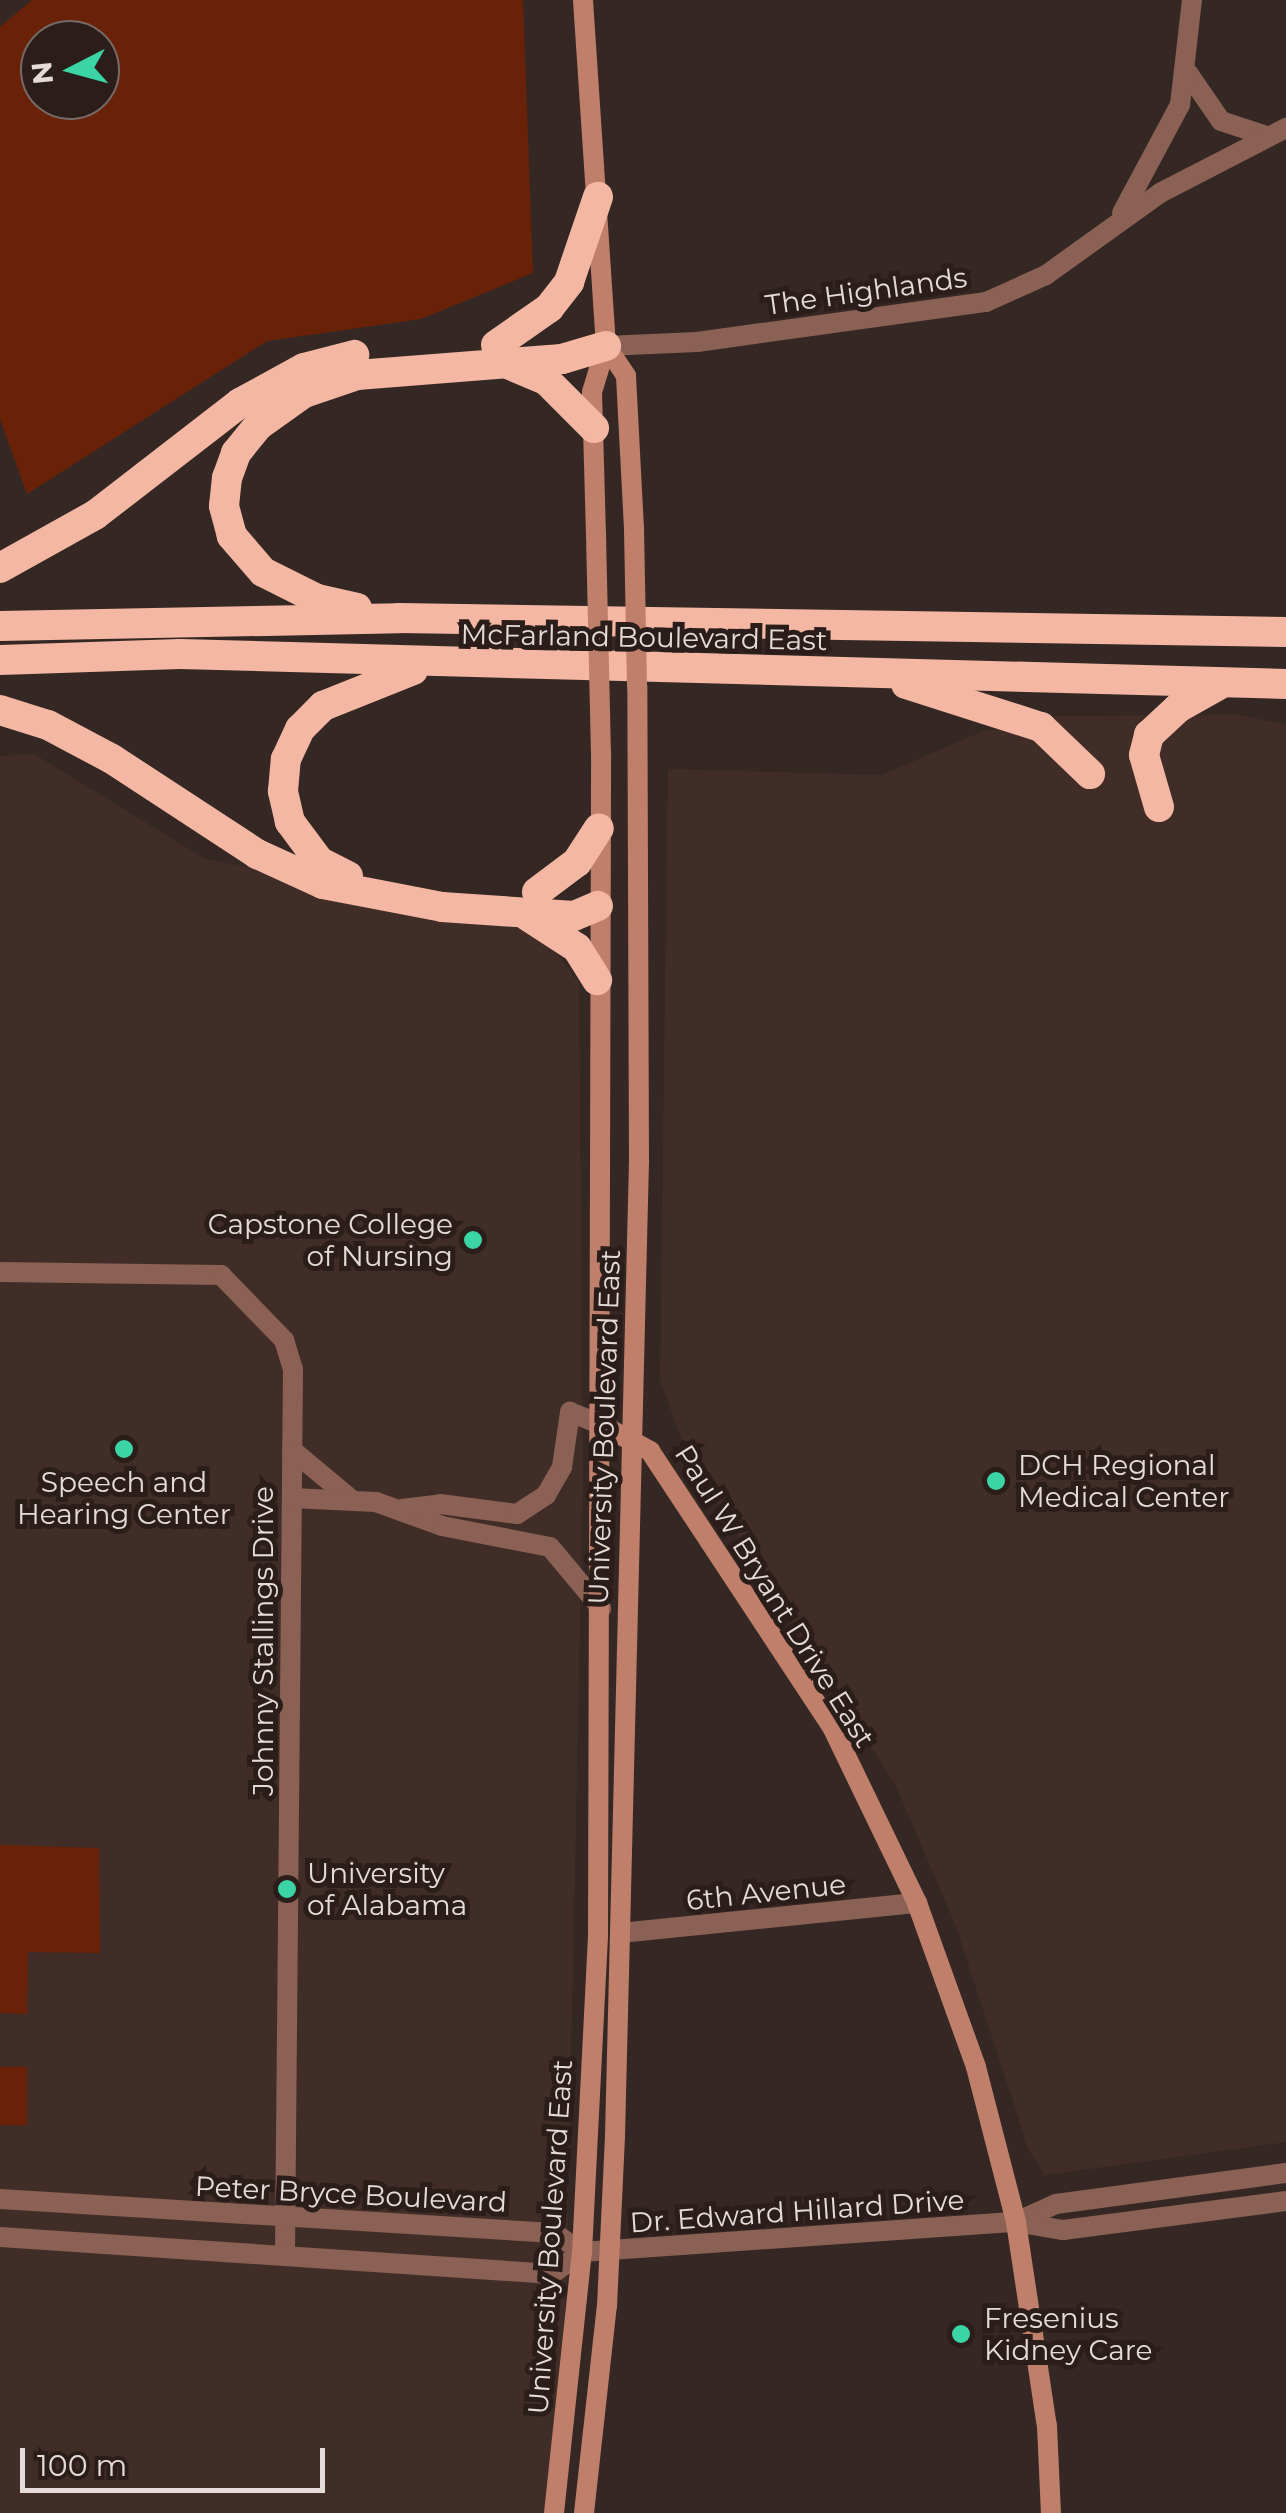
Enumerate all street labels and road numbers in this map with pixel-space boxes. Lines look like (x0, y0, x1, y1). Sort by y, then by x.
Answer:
street label: The Highlands (763, 260, 969, 322)
street label: McFarland Boulevard East (460, 617, 828, 657)
street label: University Boulevard East (581, 1249, 627, 1605)
street label: Paul W Bryant Drive East (668, 1439, 882, 1753)
street label: Johnny Stallings Drive (246, 1486, 280, 1796)
street label: 6th Avenue (685, 1867, 847, 1917)
street label: University Boulevard East (521, 2059, 579, 2415)
street label: Peter Bryce Boulevard (194, 2169, 508, 2219)
street label: Dr. Edward Hillard Drive (629, 2183, 965, 2239)

